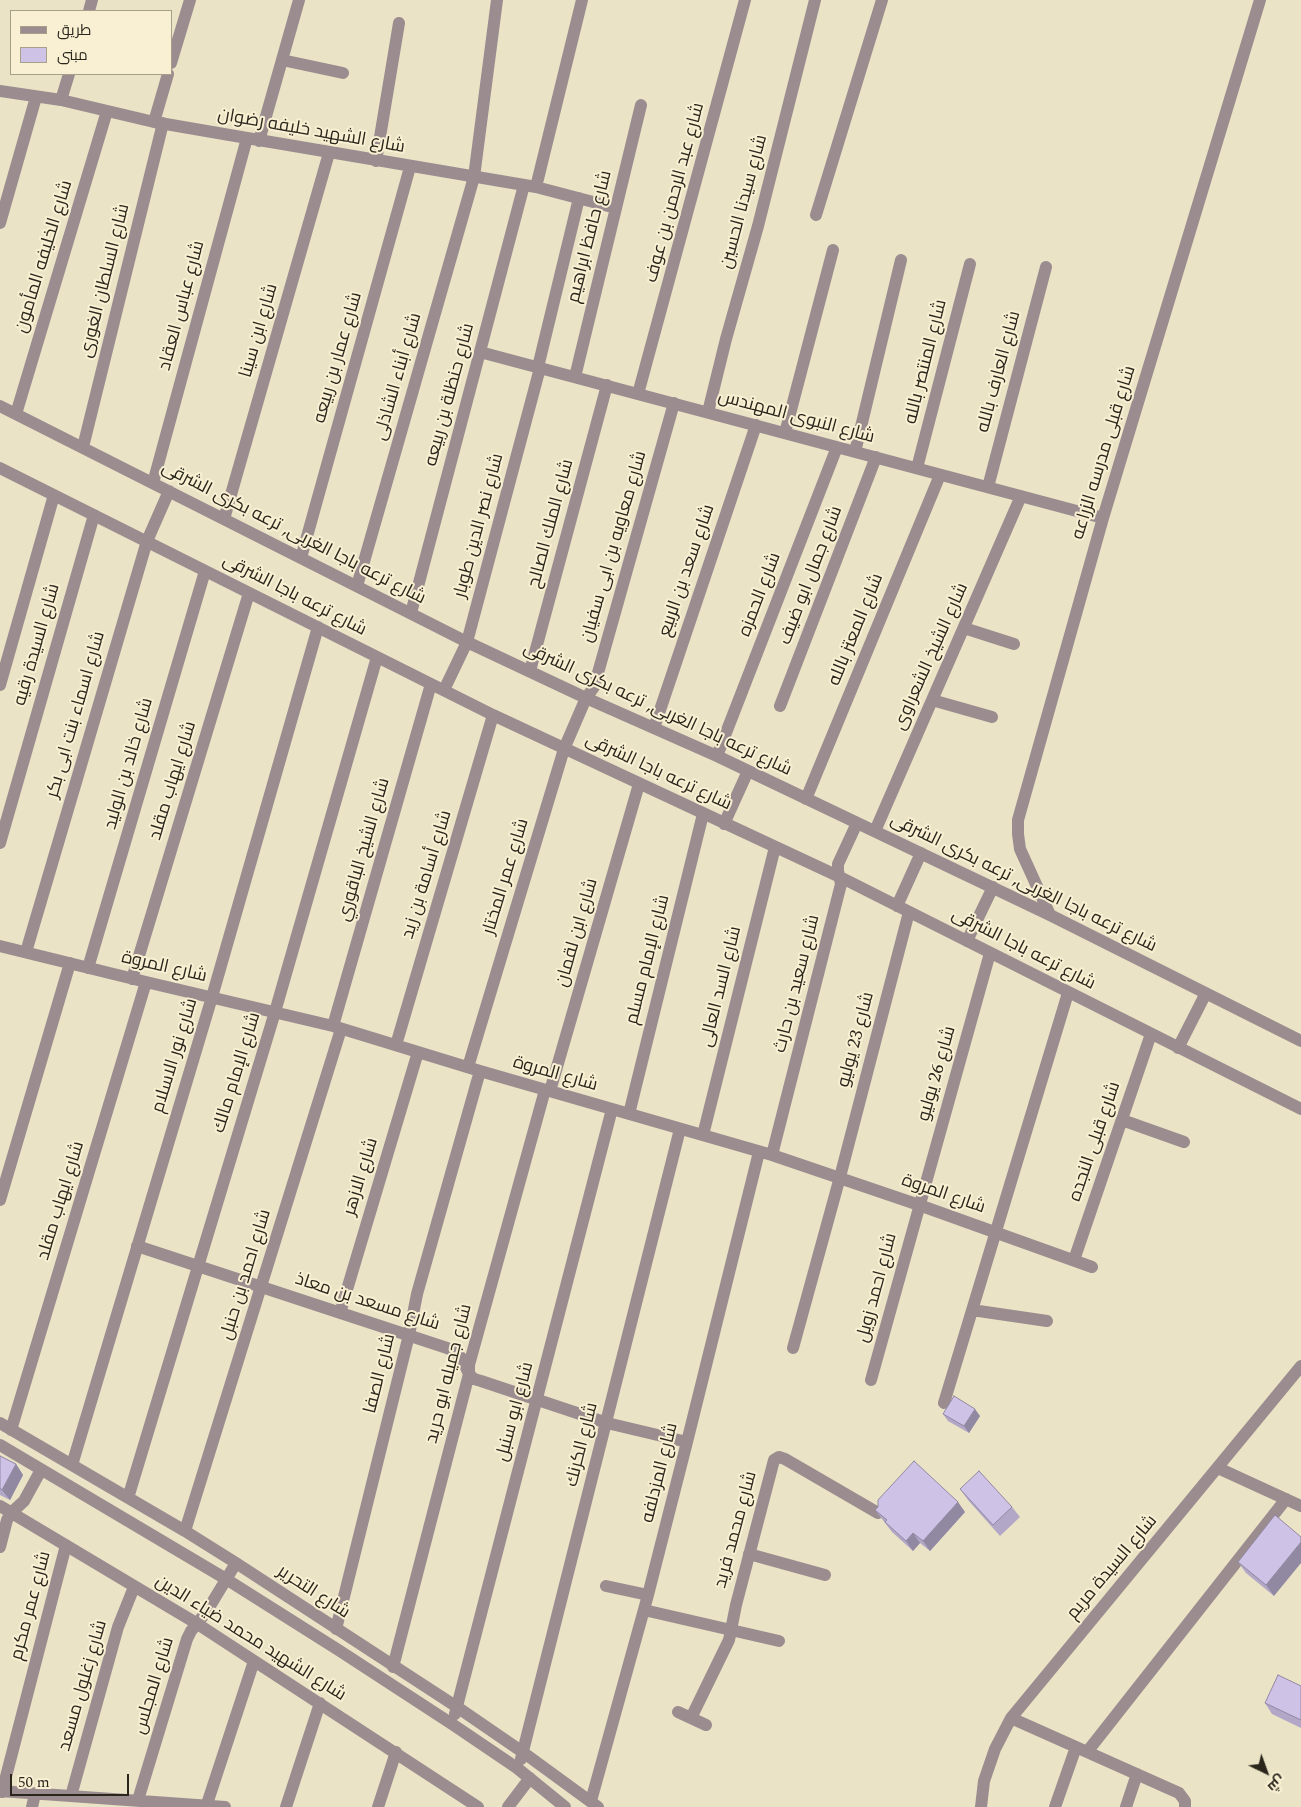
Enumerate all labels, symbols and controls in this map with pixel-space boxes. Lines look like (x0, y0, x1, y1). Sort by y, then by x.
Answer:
legend (10, 10, 172, 75)
text: طريق (57, 19, 91, 42)
text: مبنى (57, 44, 88, 67)
street label: شارع عبد الرحمن بن عوف (642, 101, 710, 285)
street label: شارع الشهيد خليفه رضوان (216, 105, 406, 159)
street label: شارع سيدنا الحسين (717, 133, 773, 271)
street label: شارع حافظ ابراهيم (564, 168, 618, 306)
street label: شارع الخليفه المأمون (12, 178, 78, 336)
street label: شارع السلطان الغورى (76, 202, 136, 360)
street label: شارع عباس العقاد (155, 239, 211, 373)
street label: شارع ابن سينا (236, 281, 284, 381)
street label: شارع عمار بن ربيعه (310, 290, 368, 426)
street label: شارع المنتصر بالله (901, 298, 953, 426)
street label: شارع العارف بالله (973, 309, 1027, 435)
street label: شارع أبناء الشاذلى (370, 311, 428, 443)
street label: شارع حنظلة بن ربيعه (422, 321, 480, 469)
street label: شارع قبلى مدرسه الزراعه (1068, 364, 1142, 542)
street label: شارع النبوى المهندس (715, 387, 877, 449)
street label: شارع معاويه بن ابى سفيان (577, 449, 653, 645)
street label: شارع نصر الدين طوبار (450, 451, 510, 601)
street label: شارع الملك الصالح (524, 457, 580, 591)
street label: شارع ترعه باجا الغربى, ترعه بكرى الشرقى (157, 458, 429, 610)
street label: شارع سعد بن الربيع (655, 502, 721, 640)
street label: شارع جمال ابو ضيف (776, 504, 848, 648)
street label: شارع ترعه باجا الشرقى (218, 550, 370, 642)
street label: شارع الحمزه (735, 550, 787, 640)
street label: شارع المعتز بالله (825, 571, 889, 689)
street label: شارع الشيخ الشعراوى (890, 580, 974, 734)
street label: شارع السيدة رقيه (10, 581, 66, 709)
street label: شارع اسماء بنت ابى بكر (43, 629, 111, 801)
street label: شارع ترعه باجا الغربى, ترعه بكرى الشرقى (519, 638, 795, 782)
street label: شارع خالد بن الوليد (101, 696, 159, 832)
street label: شارع ايهاب مقلد (146, 719, 202, 843)
street label: شارع ترعه باجا الشرقى (582, 730, 734, 816)
street label: شارع الشيخ الباقوري (334, 776, 396, 924)
street label: شارع أسامة بن زيد (398, 808, 458, 942)
street label: شارع ترعه باجا الغربى, ترعه بكرى الشرقى (886, 810, 1160, 958)
street label: شارع عمر المختار (479, 816, 535, 938)
street label: شارع ابن لقمان (552, 876, 604, 990)
street label: شارع الإمام مسلم (622, 893, 676, 1027)
street label: شارع ترعه باجا الشرقى (947, 904, 1099, 996)
street label: شارع سعيد بن حارث (770, 913, 826, 1055)
street label: شارع السد العالى (697, 924, 747, 1050)
street label: شارع المروة (119, 948, 209, 988)
street label: شارع 23 يوليو (834, 990, 880, 1090)
street label: شارع نور الاسلام (148, 996, 204, 1116)
street label: شارع الإمام مالك (209, 1010, 267, 1136)
street label: شارع 26 يوليو (914, 1024, 962, 1124)
street label: شارع المروة (510, 1053, 600, 1097)
street label: شارع قبلى النجده (1065, 1079, 1127, 1205)
street label: شارع الازهر (340, 1135, 384, 1219)
street label: شارع ايهاب مقلد (34, 1139, 90, 1263)
street label: شارع المروة (898, 1171, 988, 1219)
street label: شارع احمد بن حنبل (217, 1207, 277, 1343)
street label: شارع احمد زويل (853, 1231, 903, 1345)
street label: شارع مسعد بن معاذ (292, 1269, 442, 1337)
street label: شارع جميله ابو حريد (422, 1302, 478, 1446)
street label: شارع الصفا (361, 1332, 401, 1416)
street label: شارع ابو سنبل (492, 1360, 540, 1464)
street label: شارع الكرنك (562, 1401, 604, 1489)
street label: شارع المزدلفه (638, 1421, 684, 1525)
street label: شارع محمد فريد (711, 1469, 763, 1591)
street label: شارع السيدة مريم (1063, 1511, 1163, 1625)
street label: شارع عمر مكرم (7, 1549, 57, 1663)
street label: شارع التحرير (273, 1562, 353, 1624)
street label: شارع الشهيد محمد ضياء الدين (151, 1571, 349, 1707)
street label: شارع زغلول مسعد (55, 1618, 113, 1754)
street label: شارع المجلس (130, 1635, 180, 1737)
north arrow (1241, 1747, 1291, 1797)
scale bar (12, 1764, 131, 1796)
text: ش (1263, 1770, 1290, 1797)
text: 50 m (18, 1771, 50, 1794)

